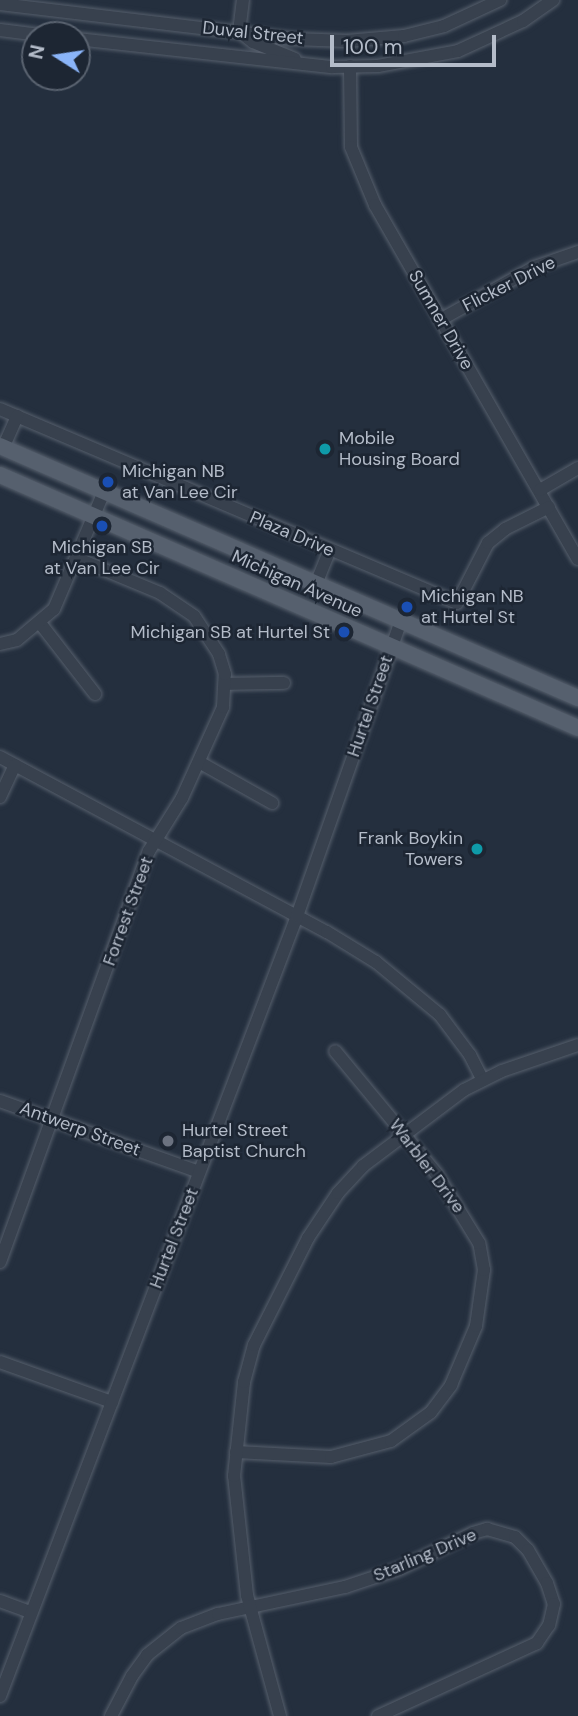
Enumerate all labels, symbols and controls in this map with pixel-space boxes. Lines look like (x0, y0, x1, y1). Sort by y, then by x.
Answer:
street label: Duval Street (201, 17, 305, 49)
north arrow (21, 21, 91, 91)
scale bar (333, 21, 499, 65)
text: 100 m (343, 33, 403, 61)
text: N (23, 43, 51, 61)
street label: Flicker Drive (459, 251, 559, 317)
street label: Sumner Drive (404, 266, 478, 374)
place label: Mobile Housing Board (339, 428, 460, 471)
marker: Mobile Housing Board (317, 441, 333, 457)
place label: Michigan NB at Van Lee Cir (122, 461, 238, 504)
marker: Michigan NB at Van Lee Cir (100, 474, 116, 490)
street label: Plaza Drive (246, 507, 338, 561)
marker: Michigan SB at Van Lee Cir (94, 518, 110, 534)
place label: Michigan SB at Van Lee Cir (44, 537, 160, 580)
street label: Michigan Avenue (228, 546, 366, 622)
place label: Michigan NB at Hurtel St (421, 586, 524, 628)
marker: Michigan NB at Hurtel St (399, 599, 415, 615)
place label: Michigan SB at Hurtel St (131, 621, 330, 643)
marker: Michigan SB at Hurtel St (336, 624, 352, 640)
street label: Hurtel Street (343, 652, 397, 760)
place label: Frank Boykin Towers (358, 828, 463, 870)
marker: Frank Boykin Towers (469, 841, 485, 857)
street label: Forrest Street (98, 853, 158, 969)
street label: Antwerp Street (17, 1097, 143, 1161)
street label: Warbler Drive (385, 1115, 469, 1217)
place label: Hurtel Street Baptist Church (182, 1120, 306, 1162)
marker: Hurtel Street Baptist Church (160, 1133, 176, 1149)
street label: Hurtel Street (145, 1185, 203, 1291)
street label: Starling Drive (370, 1524, 480, 1586)

